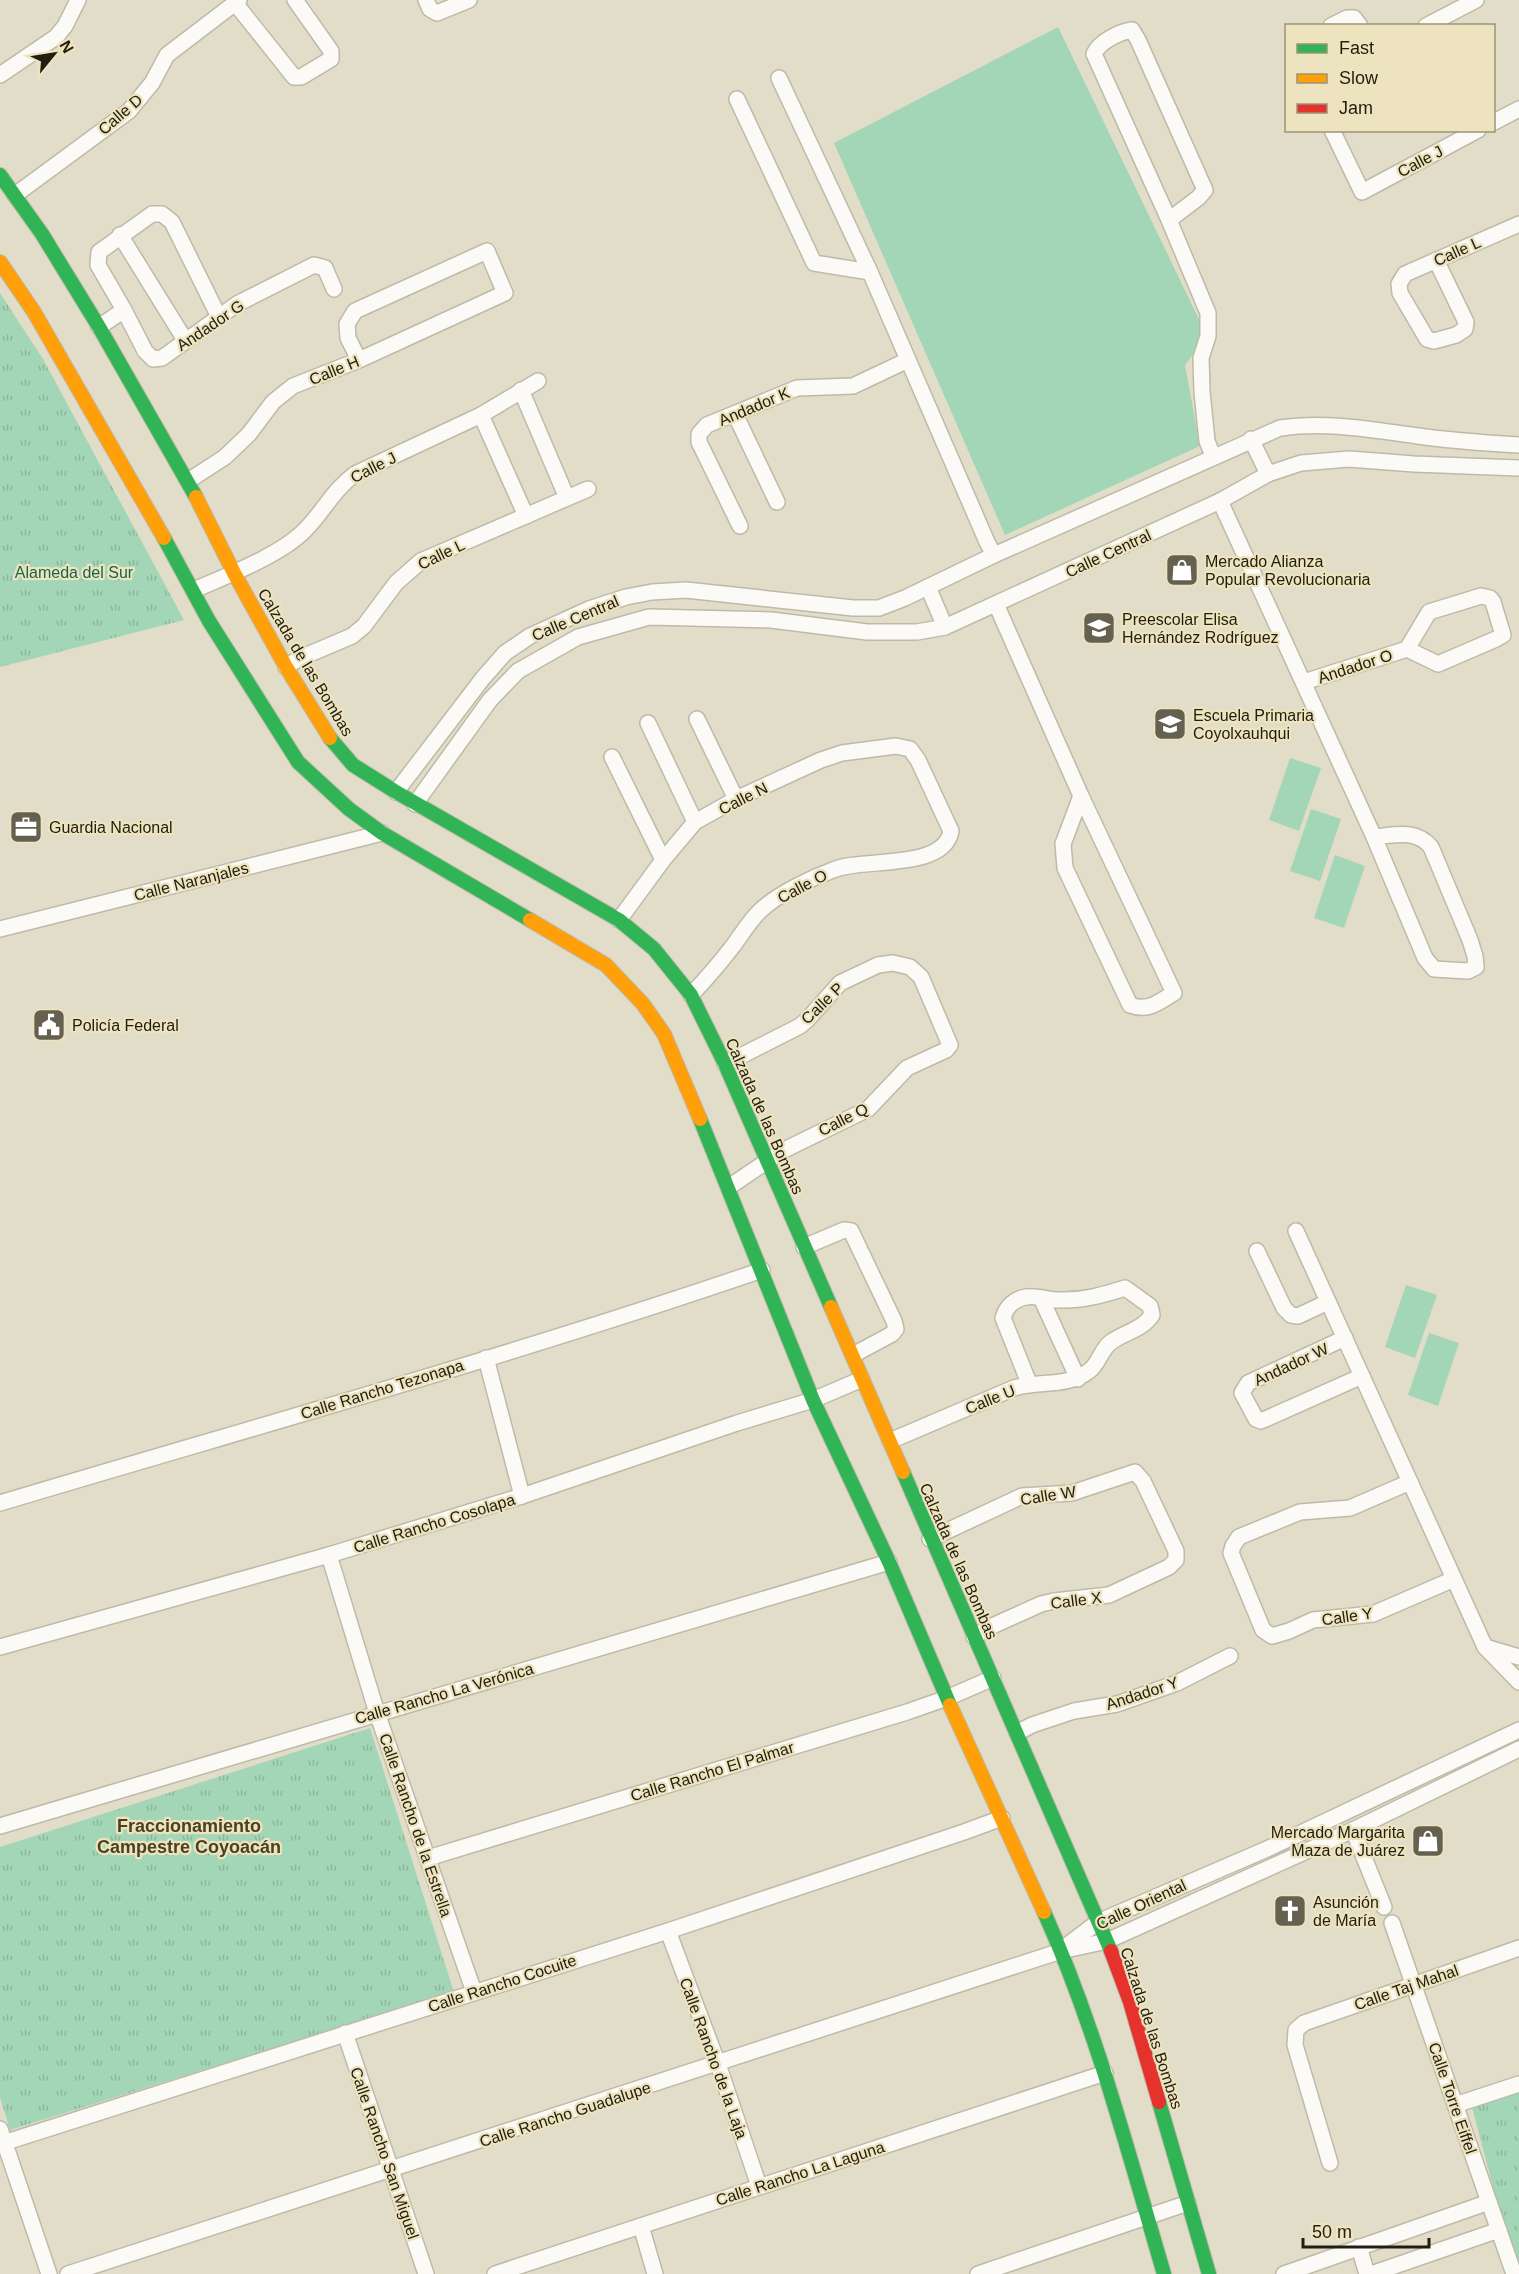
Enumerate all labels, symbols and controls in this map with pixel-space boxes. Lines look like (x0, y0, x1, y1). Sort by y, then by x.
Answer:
north arrow (24, 24, 84, 84)
legend (1285, 24, 1495, 132)
text: N (56, 37, 77, 56)
text: Fast (1339, 38, 1374, 58)
text: Slow (1339, 68, 1379, 88)
street label: Calle D (95, 91, 146, 138)
text: Jam (1339, 98, 1373, 118)
street label: Calle J (1395, 142, 1446, 180)
street label: Calle L (1431, 234, 1483, 269)
street label: Andador G (173, 297, 247, 354)
street label: Calle H (307, 353, 362, 388)
street label: Andador K (716, 384, 793, 429)
street label: Calle J (348, 449, 399, 486)
street label: Calle Central (1063, 526, 1154, 581)
street label: Calle L (415, 536, 467, 573)
shop icon: Mercado Alianza Popular Revolucionaria (1164, 552, 1200, 588)
place label: Mercado Alianza Popular Revolucionaria (1205, 553, 1371, 588)
park label: Alameda del Sur (15, 564, 134, 581)
street label: Calzada de las Bombas (255, 585, 356, 739)
street label: Calle Central (529, 593, 621, 644)
school or university icon: Preescolar Elisa Hernández Rodríguez (1081, 610, 1117, 646)
place label: Preescolar Elisa Hernández Rodríguez (1122, 611, 1279, 646)
street label: Andador O (1316, 646, 1395, 687)
school or university icon: Escuela Primaria Coyolxauhqui (1152, 706, 1188, 742)
place label: Escuela Primaria Coyolxauhqui (1193, 707, 1314, 742)
street label: Calle N (716, 779, 770, 818)
office icon: Guardia Nacional (8, 809, 44, 845)
place label: Guardia Nacional (49, 819, 173, 836)
street label: Calle Naranjales (132, 859, 250, 904)
street label: Calle O (775, 866, 830, 906)
street label: Calle P (798, 979, 847, 1027)
public building icon: Policía Federal (31, 1007, 67, 1043)
place label: Policía Federal (72, 1017, 179, 1034)
street label: Calzada de las Bombas (722, 1036, 807, 1197)
street label: Calle Q (816, 1100, 871, 1139)
street label: Andador W (1251, 1339, 1332, 1389)
street label: Calle Rancho Tezonapa (299, 1357, 466, 1422)
street label: Calle U (963, 1382, 1018, 1417)
street label: Calzada de las Bombas (916, 1481, 1001, 1642)
street label: Calle W (1019, 1483, 1078, 1508)
street label: Calle Rancho Cosolapa (351, 1491, 517, 1556)
street label: Calle X (1049, 1589, 1103, 1612)
street label: Calle Y (1320, 1604, 1374, 1628)
street label: Calle Rancho La Verónica (353, 1660, 535, 1727)
street label: Andador Y (1104, 1674, 1181, 1713)
street label: Calle Rancho de la Estrella (376, 1731, 455, 1919)
street label: Calle Rancho El Palmar (628, 1738, 796, 1804)
district label: Fraccionamiento Campestre Coyoacán (97, 1816, 281, 1857)
shop icon: Mercado Margarita Maza de Juárez (1410, 1823, 1446, 1859)
place label: Mercado Margarita Maza de Juárez (1271, 1824, 1405, 1859)
street label: Calle Oriental (1094, 1876, 1189, 1933)
church icon: Asunción de María (1272, 1893, 1308, 1929)
place label: Asunción de María (1313, 1894, 1379, 1929)
street label: Calzada de las Bombas (1117, 1945, 1186, 2111)
street label: Calle Rancho Cocuite (426, 1951, 578, 2015)
street label: Calle Taj Mahal (1352, 1962, 1461, 2013)
street label: Calle Rancho de la Laja (676, 1975, 751, 2141)
street label: Calle Torre Eiffel (1425, 2040, 1480, 2156)
street label: Calle Rancho San Miguel (347, 2065, 422, 2241)
street label: Calle Rancho Guadalupe (478, 2079, 653, 2150)
street label: Calle Rancho La Laguna (714, 2138, 887, 2209)
scale bar (1303, 2211, 1429, 2249)
text: 50 m (1312, 2222, 1352, 2242)

